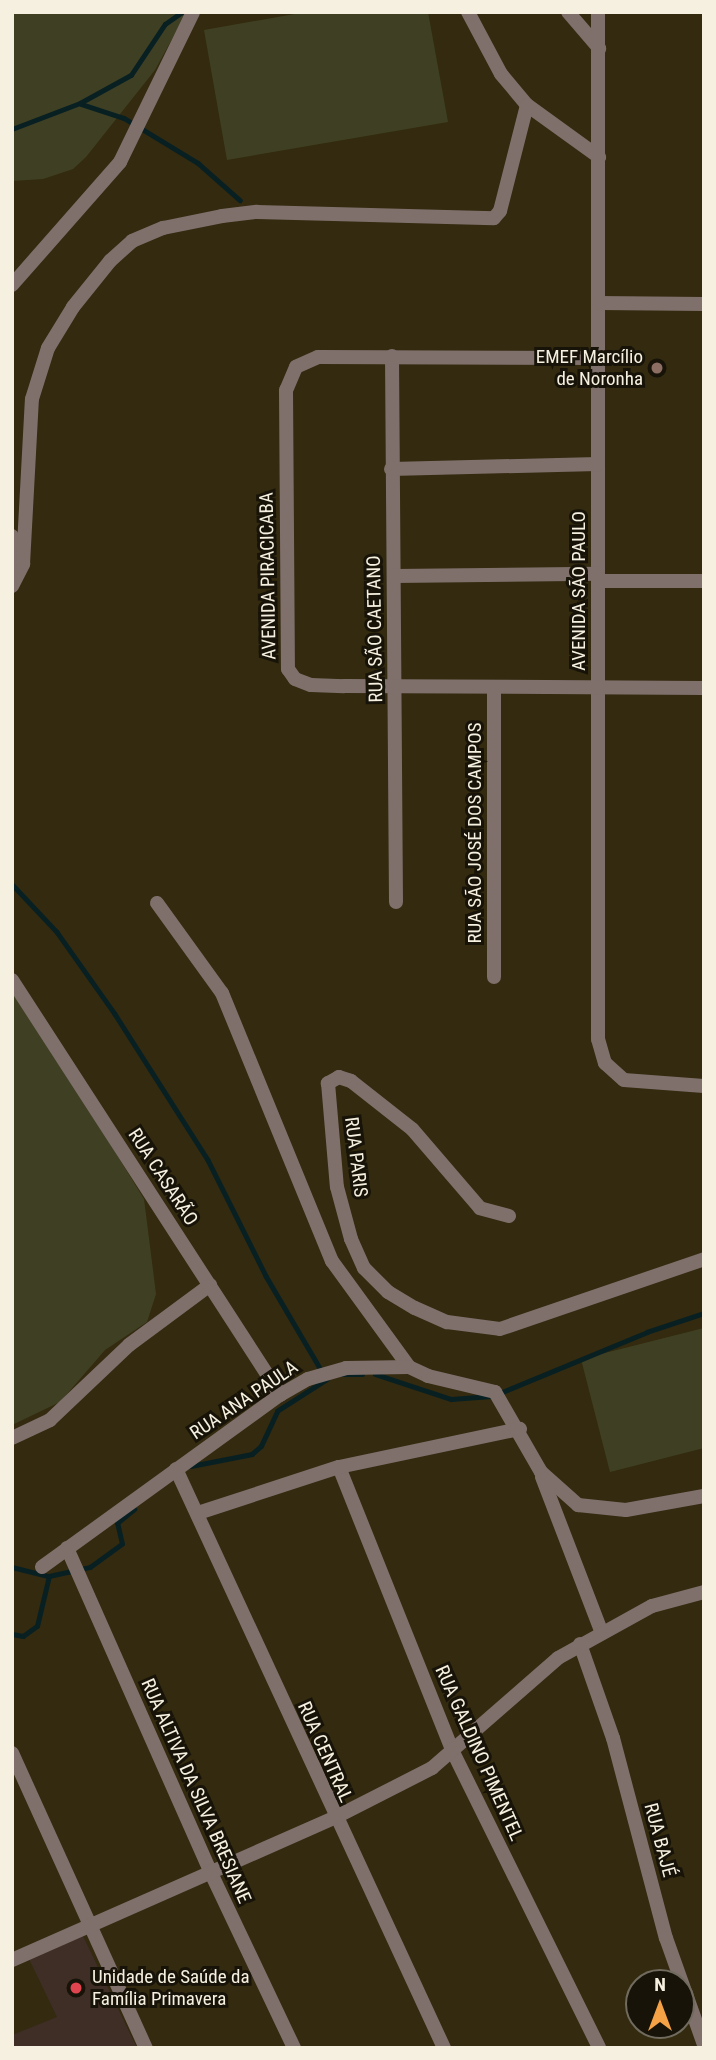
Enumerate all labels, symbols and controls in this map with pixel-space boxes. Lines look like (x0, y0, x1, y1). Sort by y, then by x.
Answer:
place label: EMEF Marcílio de Noronha (536, 346, 643, 390)
marker: EMEF Marcílio de Noronha (649, 360, 665, 376)
street label: AVENIDA PIRACICABA (255, 492, 281, 660)
street label: AVENIDA SÃO PAULO (568, 511, 590, 671)
street label: RUA SÃO CAETANO (362, 555, 388, 703)
street label: RUA SÃO JOSÉ DOS CAMPOS (464, 723, 486, 943)
street label: RUA PARIS (340, 1116, 372, 1198)
street label: RUA CASARÃO (123, 1124, 203, 1230)
street label: RUA ANA PAULA (186, 1356, 302, 1444)
street label: RUA GALDINO PIMENTEL (430, 1662, 528, 1844)
street label: RUA ALTIVA DA SILVA BRESIANE (136, 1675, 256, 1907)
street label: RUA CENTRAL (293, 1698, 357, 1806)
street label: RUA BAJÉ (639, 1800, 681, 1880)
place label: Unidade de Saúde da Família Primavera (92, 1966, 250, 2010)
north arrow (625, 1969, 695, 2039)
text: N (654, 1973, 666, 1996)
marker: Unidade de Saúde da Família Primavera (66, 1978, 86, 1998)

